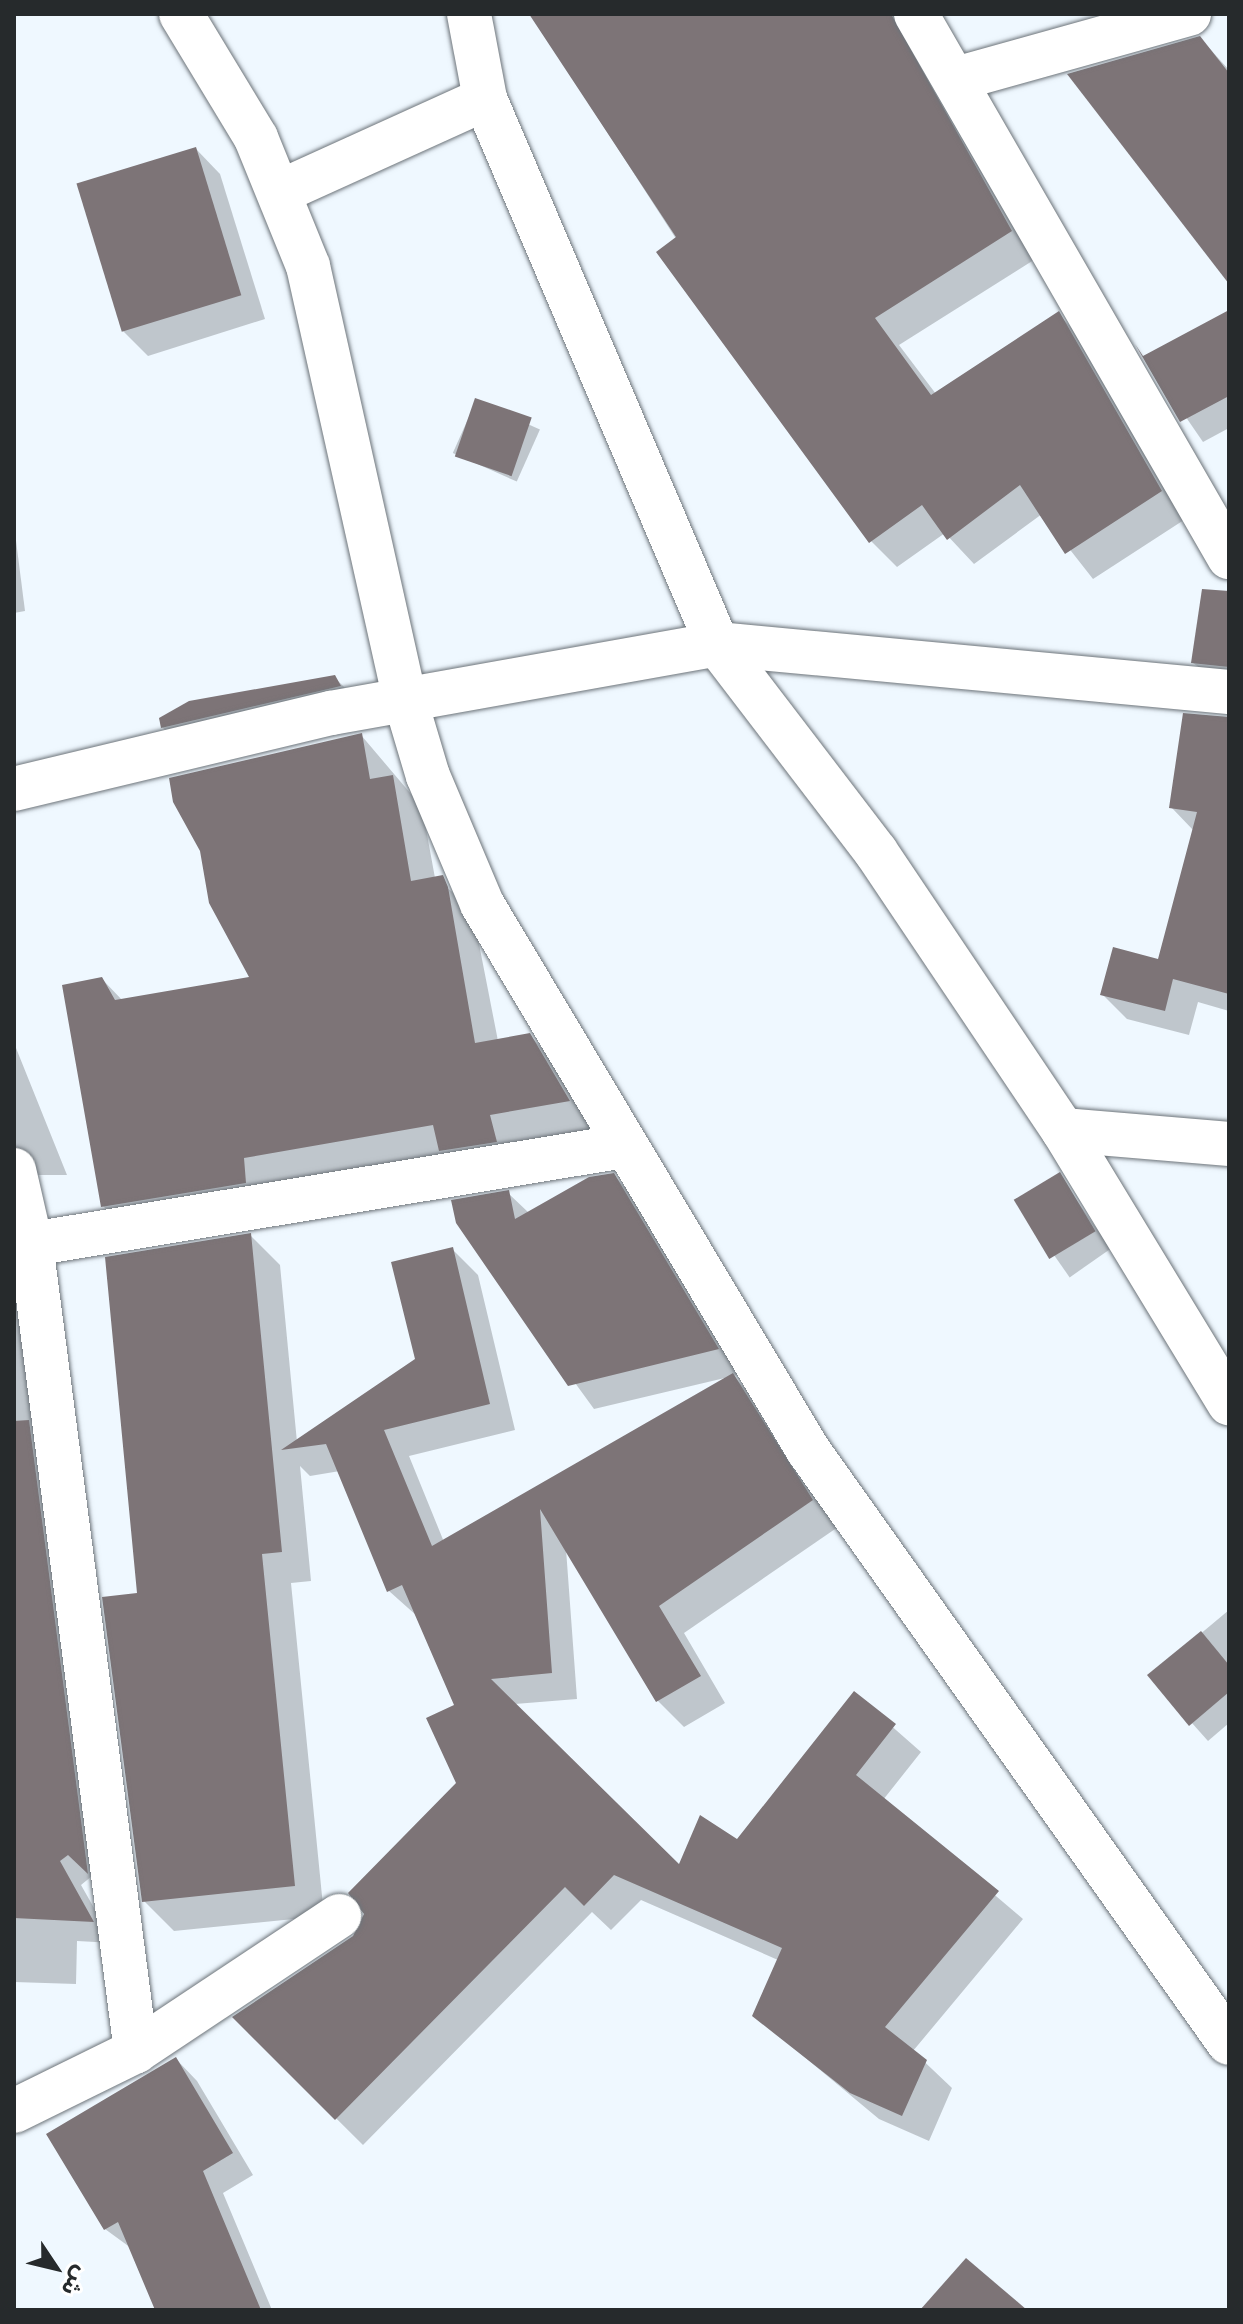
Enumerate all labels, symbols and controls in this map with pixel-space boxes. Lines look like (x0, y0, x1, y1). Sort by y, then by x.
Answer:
north arrow (16, 2228, 96, 2308)
text: ش (55, 2261, 97, 2303)

